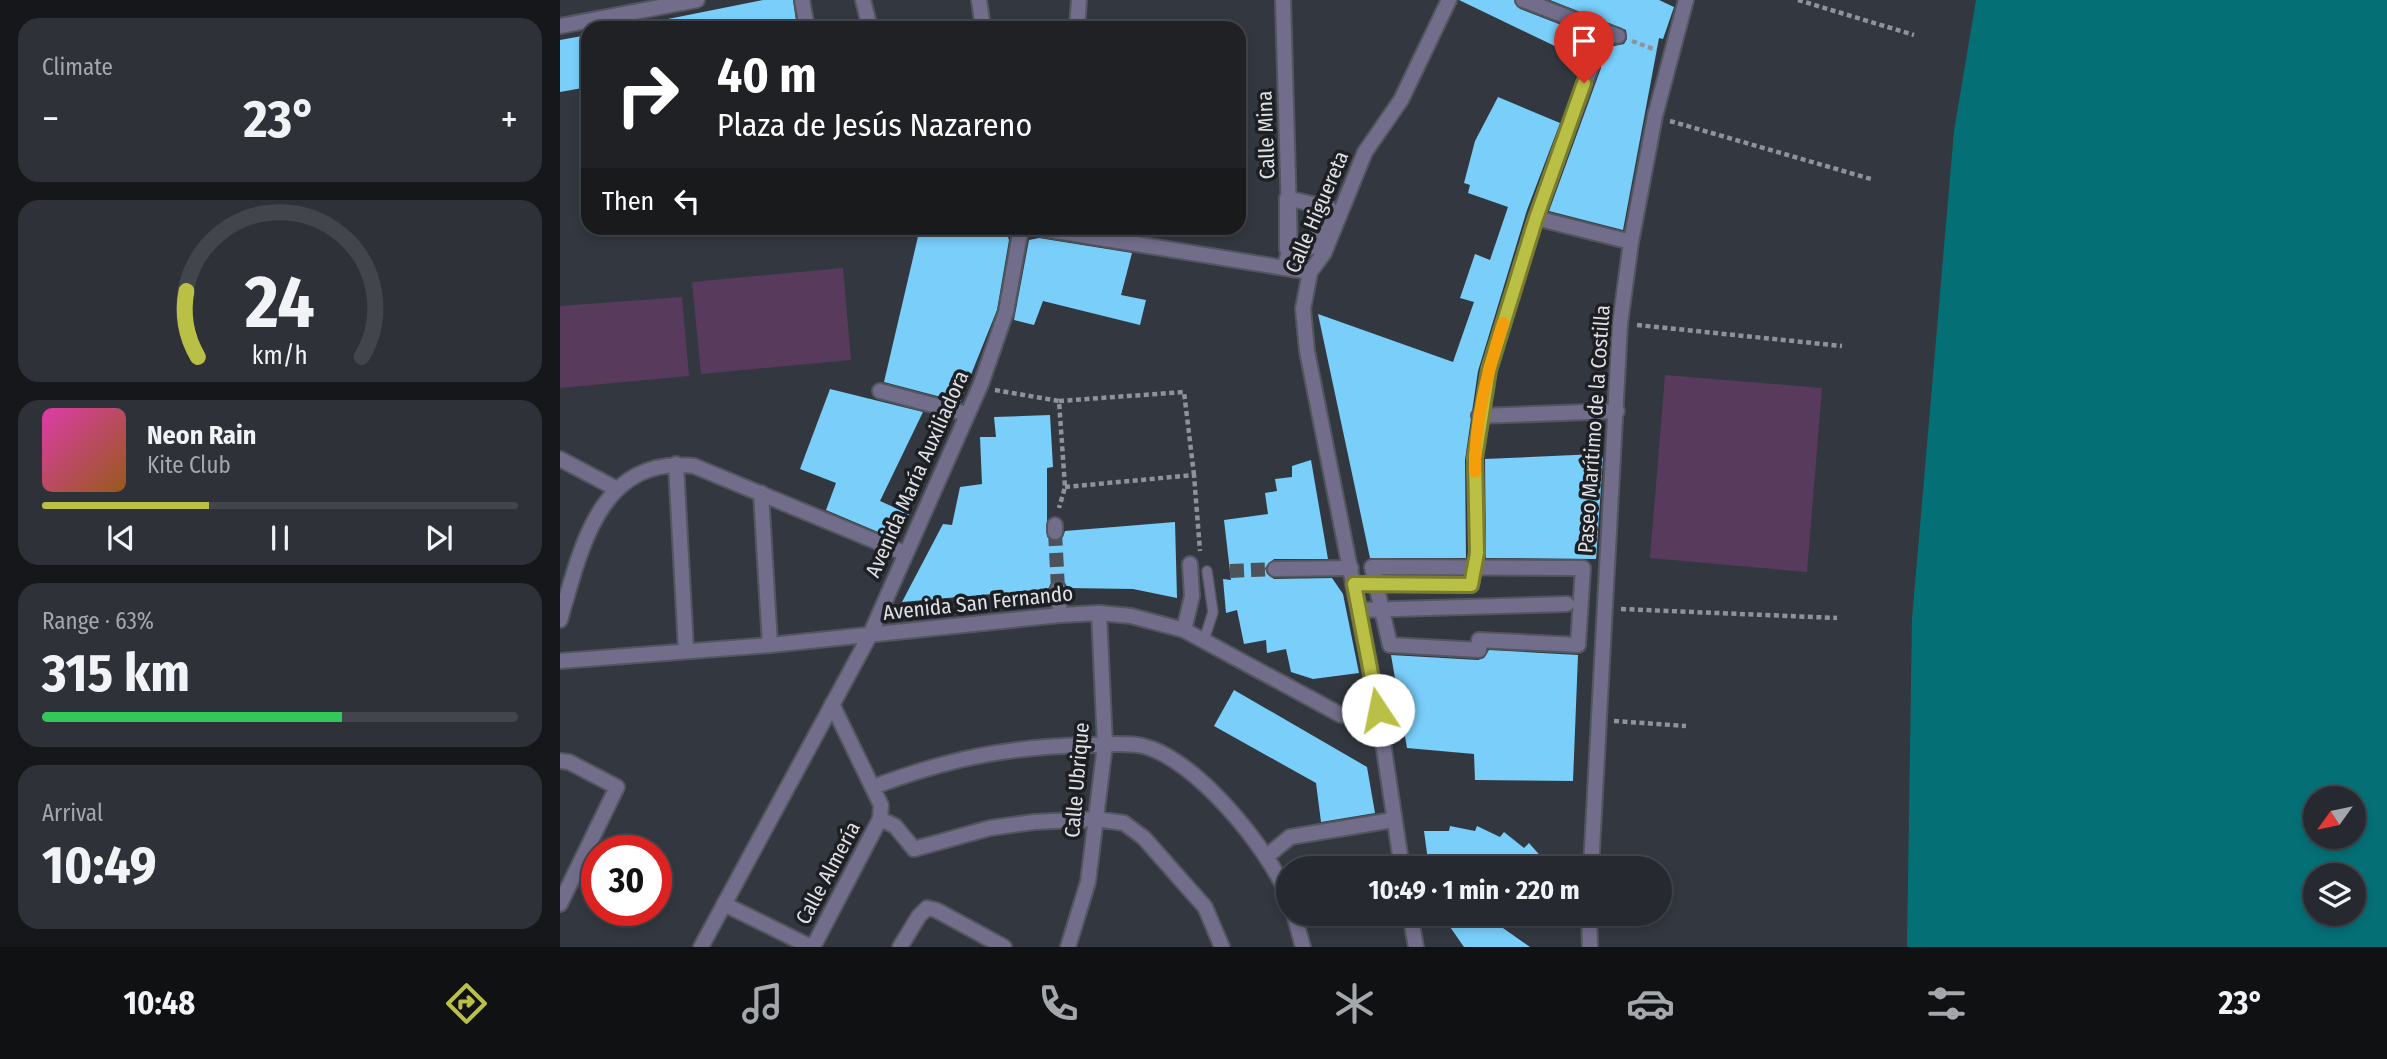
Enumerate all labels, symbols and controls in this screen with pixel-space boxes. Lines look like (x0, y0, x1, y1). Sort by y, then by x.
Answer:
pin (1554, 11, 1614, 83)
icon: arrive (1565, 22, 1603, 60)
text: 40 m (717, 46, 817, 105)
icon: right (602, 49, 693, 140)
text: Climate (42, 53, 113, 81)
text: 23° (243, 88, 316, 151)
street label: Calle Mina (1251, 90, 1281, 180)
text: − (42, 96, 59, 142)
text: + (501, 96, 518, 142)
text: Plaza de Jesús Nazareno (717, 106, 1032, 144)
street label: Calle Higuereta (1280, 147, 1354, 277)
icon: left (668, 182, 706, 220)
text: Then (602, 186, 654, 217)
text: 24 (244, 260, 315, 347)
street label: Paseo Marítimo de la Costilla (1572, 304, 1616, 554)
text: km/h (252, 341, 308, 371)
street label: Avenida María Auxiliadora (860, 367, 974, 581)
text: Neon Rain (147, 420, 256, 451)
text: Kite Club (147, 451, 231, 479)
icon: previous (102, 519, 140, 557)
icon: pause (261, 519, 299, 557)
icon: next (420, 519, 458, 557)
street label: Avenida San Fernando (882, 580, 1074, 626)
text: Range · 63% (42, 607, 154, 635)
text: 315 km (42, 642, 190, 705)
position arrow (1341, 673, 1415, 747)
street label: Calle Ubrique (1059, 721, 1095, 839)
north arrow (2303, 786, 2366, 849)
map controls (2303, 786, 2366, 926)
text: Arrival (42, 799, 103, 827)
street label: Calle Almería (790, 817, 866, 929)
text: 10:49 (42, 834, 157, 897)
speed limit sign: 30 (581, 835, 672, 926)
button: layers (2303, 863, 2366, 926)
text: 10:49 · 1 min · 220 m (1368, 875, 1580, 906)
icon: directions (442, 979, 491, 1028)
icon: music (738, 979, 787, 1028)
icon: phone (1034, 979, 1083, 1028)
icon: climate (1330, 979, 1379, 1028)
icon: car (1626, 979, 1675, 1028)
icon: filters (1922, 979, 1971, 1028)
text: 10:48 (124, 984, 195, 1022)
text: 23° (2219, 984, 2263, 1022)

